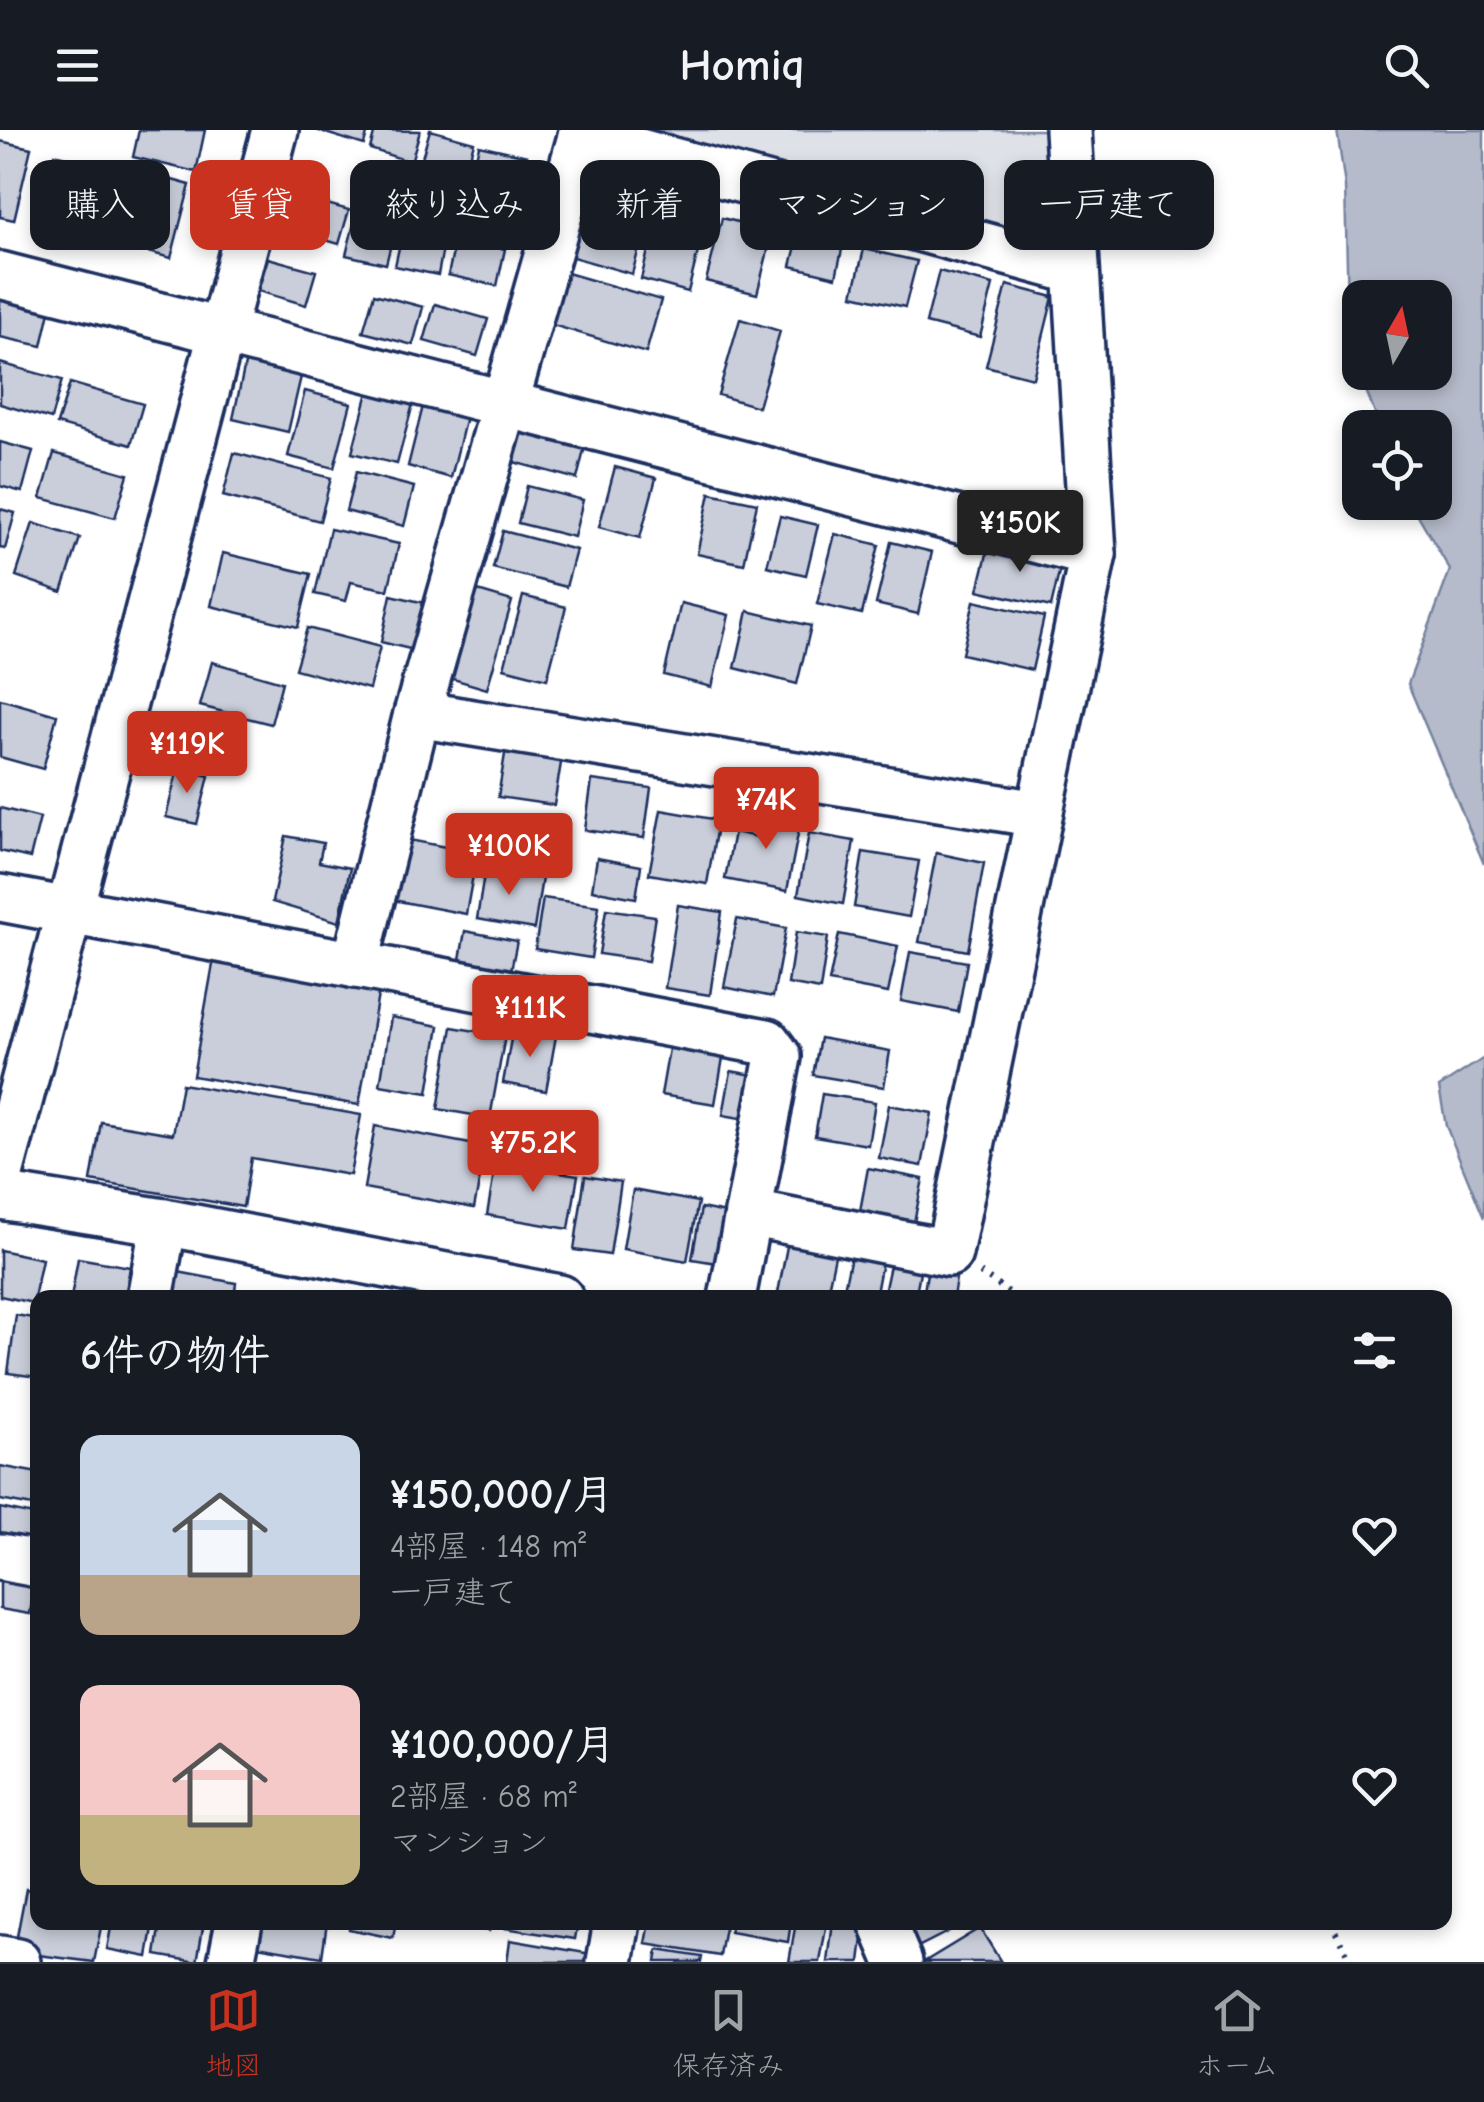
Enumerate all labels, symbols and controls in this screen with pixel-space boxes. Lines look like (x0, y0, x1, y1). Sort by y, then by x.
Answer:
icon: menu (50, 38, 105, 93)
icon: search (1379, 38, 1434, 93)
text: Homiq (679, 39, 805, 91)
chip: 購入 (30, 160, 170, 250)
chip: 賃貸 (190, 160, 330, 250)
chip: 絞り込み (350, 160, 560, 250)
chip: 新着 (580, 160, 720, 250)
chip: マンション (740, 160, 984, 250)
chip: 一戸建て (1004, 160, 1214, 250)
north arrow (1342, 280, 1452, 390)
map controls (1342, 280, 1452, 520)
button: locate (1342, 410, 1452, 520)
pin: ¥150K (950, 490, 1090, 575)
text: ¥150K (979, 504, 1061, 541)
pin: ¥119K (117, 711, 257, 796)
text: ¥119K (149, 725, 225, 762)
pin: ¥74K (707, 767, 825, 852)
text: ¥74K (736, 781, 796, 818)
pin: ¥100K (439, 813, 579, 898)
text: ¥100K (468, 827, 550, 864)
pin: ¥111K (460, 975, 600, 1060)
text: ¥111K (494, 989, 566, 1026)
pin: ¥75.2K (452, 1110, 614, 1195)
text: ¥75.2K (490, 1124, 576, 1161)
icon: filters (1347, 1323, 1402, 1378)
text: 6件の物件 (80, 1331, 270, 1380)
text: ¥150,000/月 (390, 1470, 614, 1519)
icon: home (160, 1475, 280, 1595)
icon: heart (1347, 1508, 1402, 1563)
text: 4部屋 · 148 m² (390, 1528, 586, 1565)
text: 一戸建て (390, 1574, 518, 1611)
text: ¥100,000/月 (390, 1720, 616, 1769)
icon: home (160, 1725, 280, 1845)
icon: heart (1347, 1758, 1402, 1813)
text: 2部屋 · 68 m² (390, 1778, 577, 1815)
text: マンション (390, 1824, 549, 1861)
tab: 地図 (206, 1983, 262, 2083)
tab: 保存済み (673, 1983, 785, 2083)
tab: ホーム (1196, 1983, 1278, 2083)

